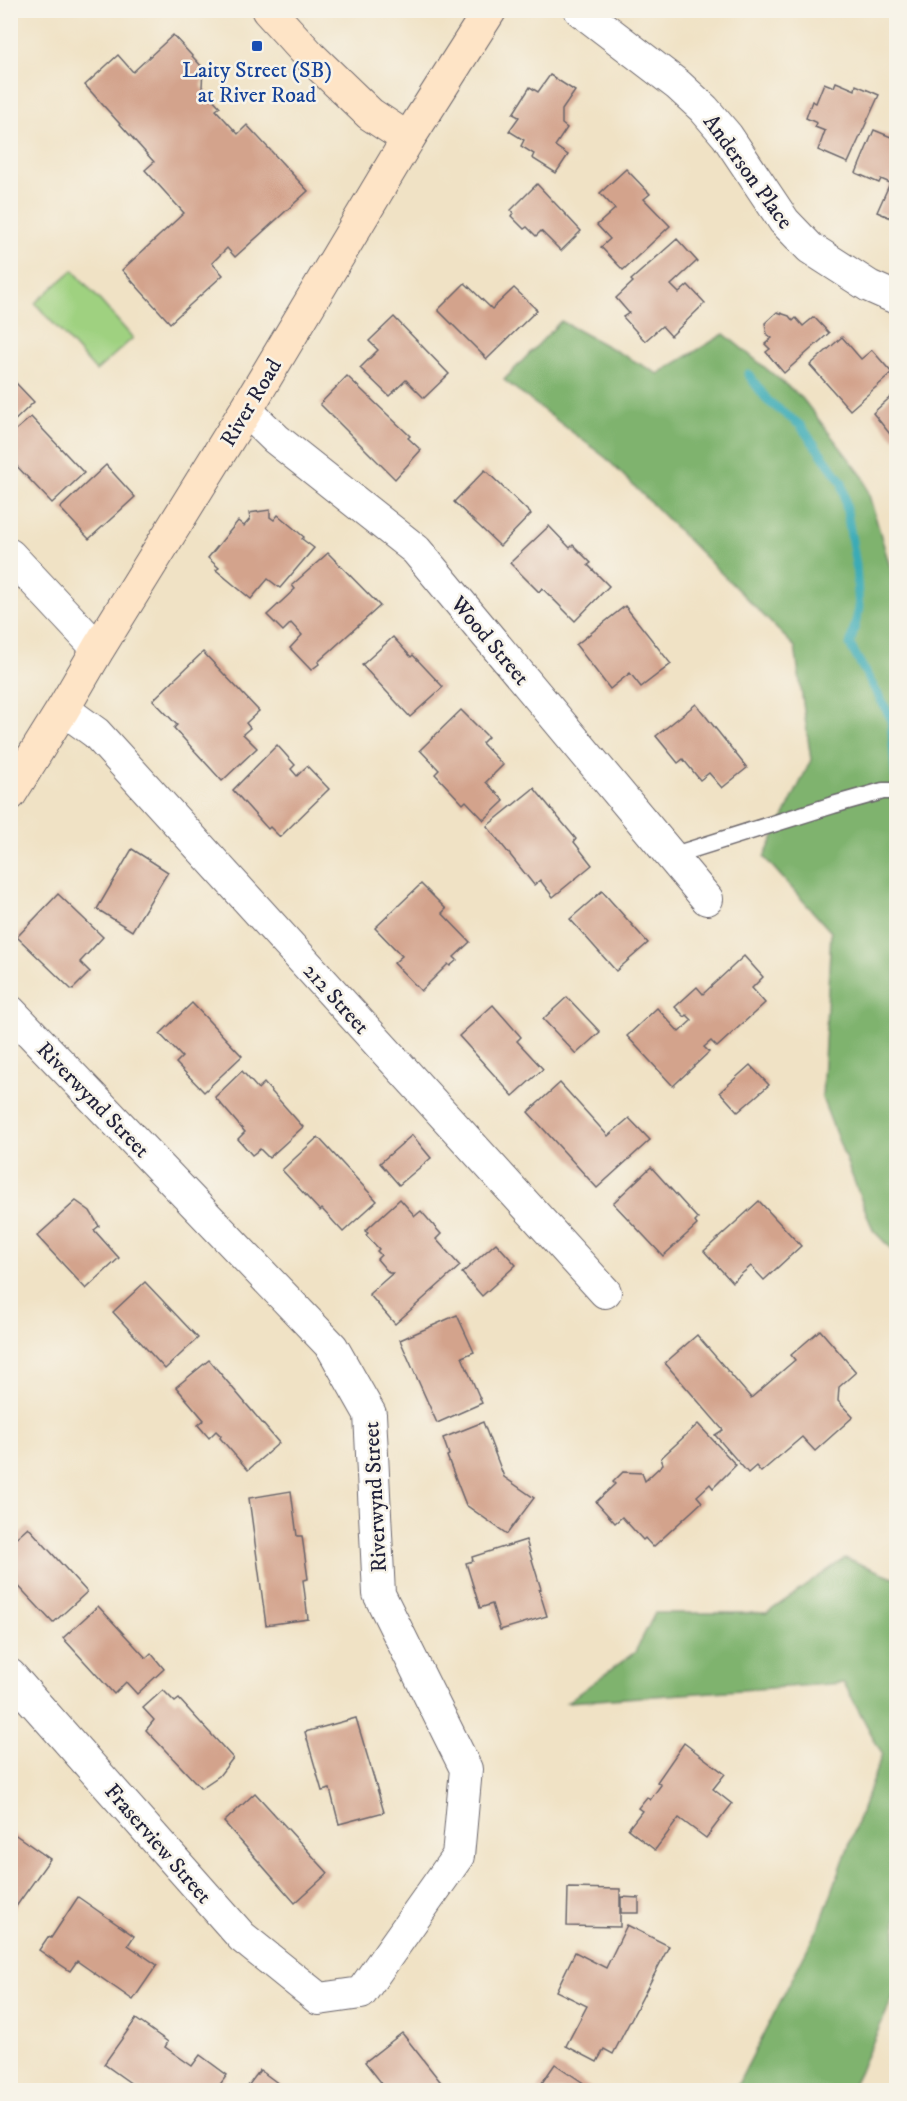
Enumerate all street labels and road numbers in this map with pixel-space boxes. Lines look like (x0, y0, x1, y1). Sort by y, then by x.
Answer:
street label: Anderson Place (697, 109, 798, 235)
street label: River Road (215, 354, 288, 452)
street label: Wood Street (444, 590, 535, 691)
street label: 212 Street (297, 958, 375, 1040)
street label: Riverwynd Street (31, 1036, 155, 1164)
street label: Riverwynd Street (358, 1421, 393, 1573)
street label: Fraserview Street (98, 1778, 217, 1909)

